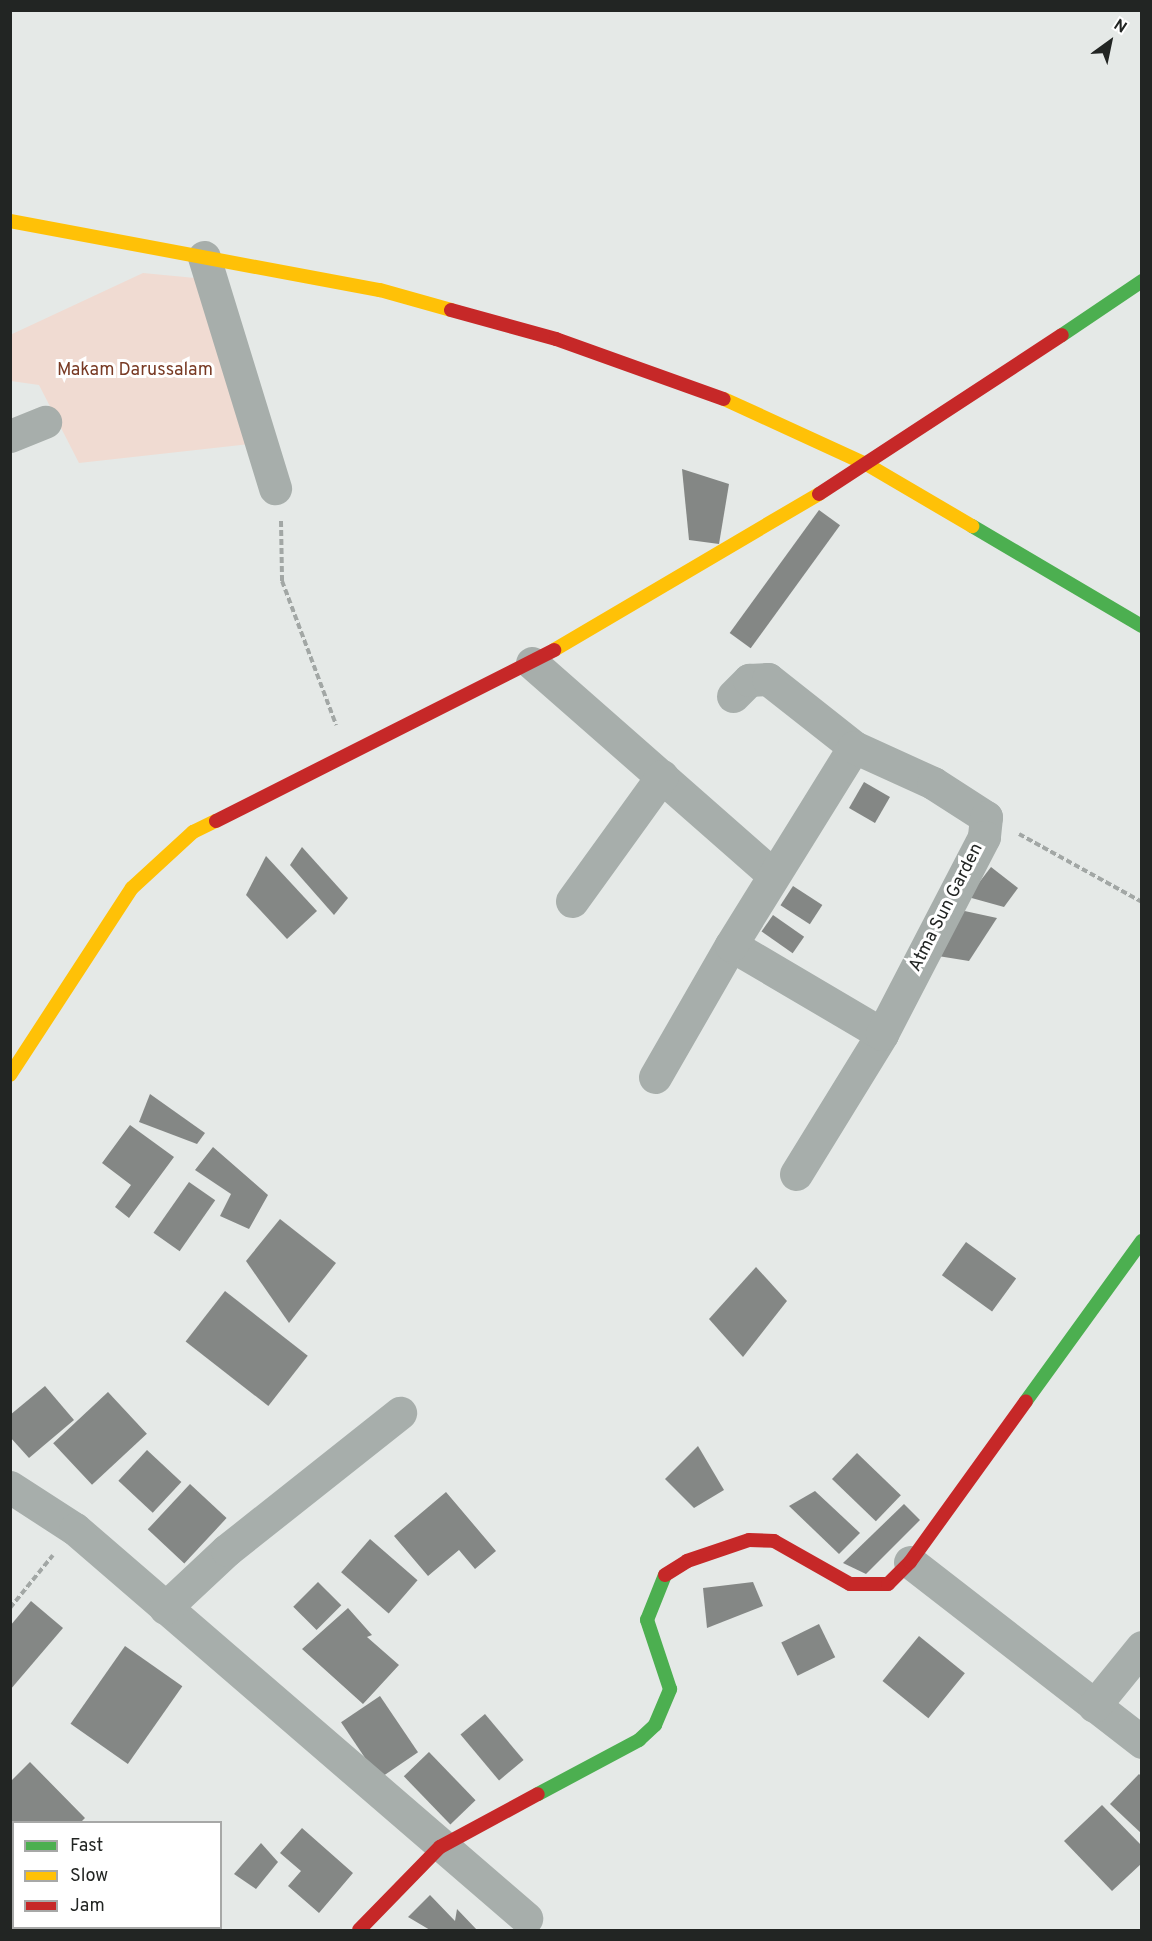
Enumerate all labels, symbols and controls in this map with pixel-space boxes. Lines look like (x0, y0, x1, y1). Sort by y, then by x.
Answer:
north arrow (1080, 12, 1140, 72)
text: N (1110, 15, 1130, 38)
park label: Makam Darussalam (57, 360, 213, 382)
street label: Atma Sun Garden (905, 840, 989, 976)
legend (12, 1821, 222, 1929)
text: Fast (70, 1835, 103, 1858)
text: Slow (70, 1865, 108, 1888)
text: Jam (70, 1895, 105, 1918)

